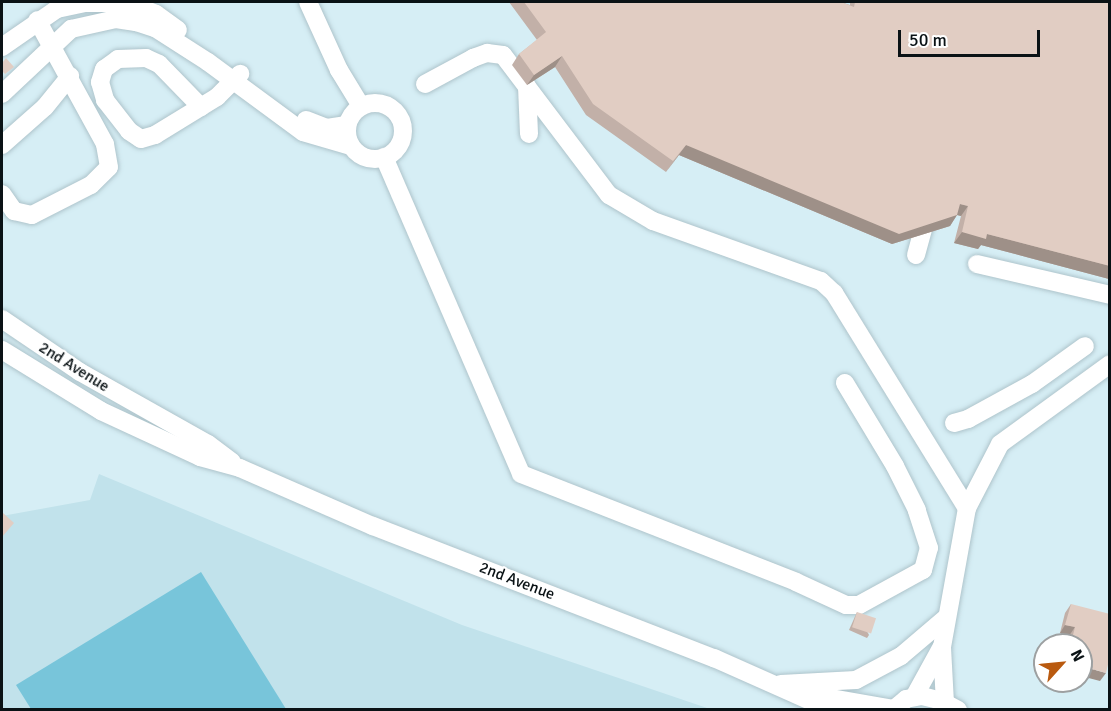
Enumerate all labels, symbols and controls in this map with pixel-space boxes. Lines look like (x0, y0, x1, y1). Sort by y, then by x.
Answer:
scale bar (901, 18, 1044, 56)
text: 50 m (909, 29, 947, 51)
street label: 2nd Avenue (35, 338, 113, 396)
street label: 2nd Avenue (476, 558, 558, 604)
north arrow (1033, 633, 1093, 693)
text: N (1066, 646, 1089, 665)

